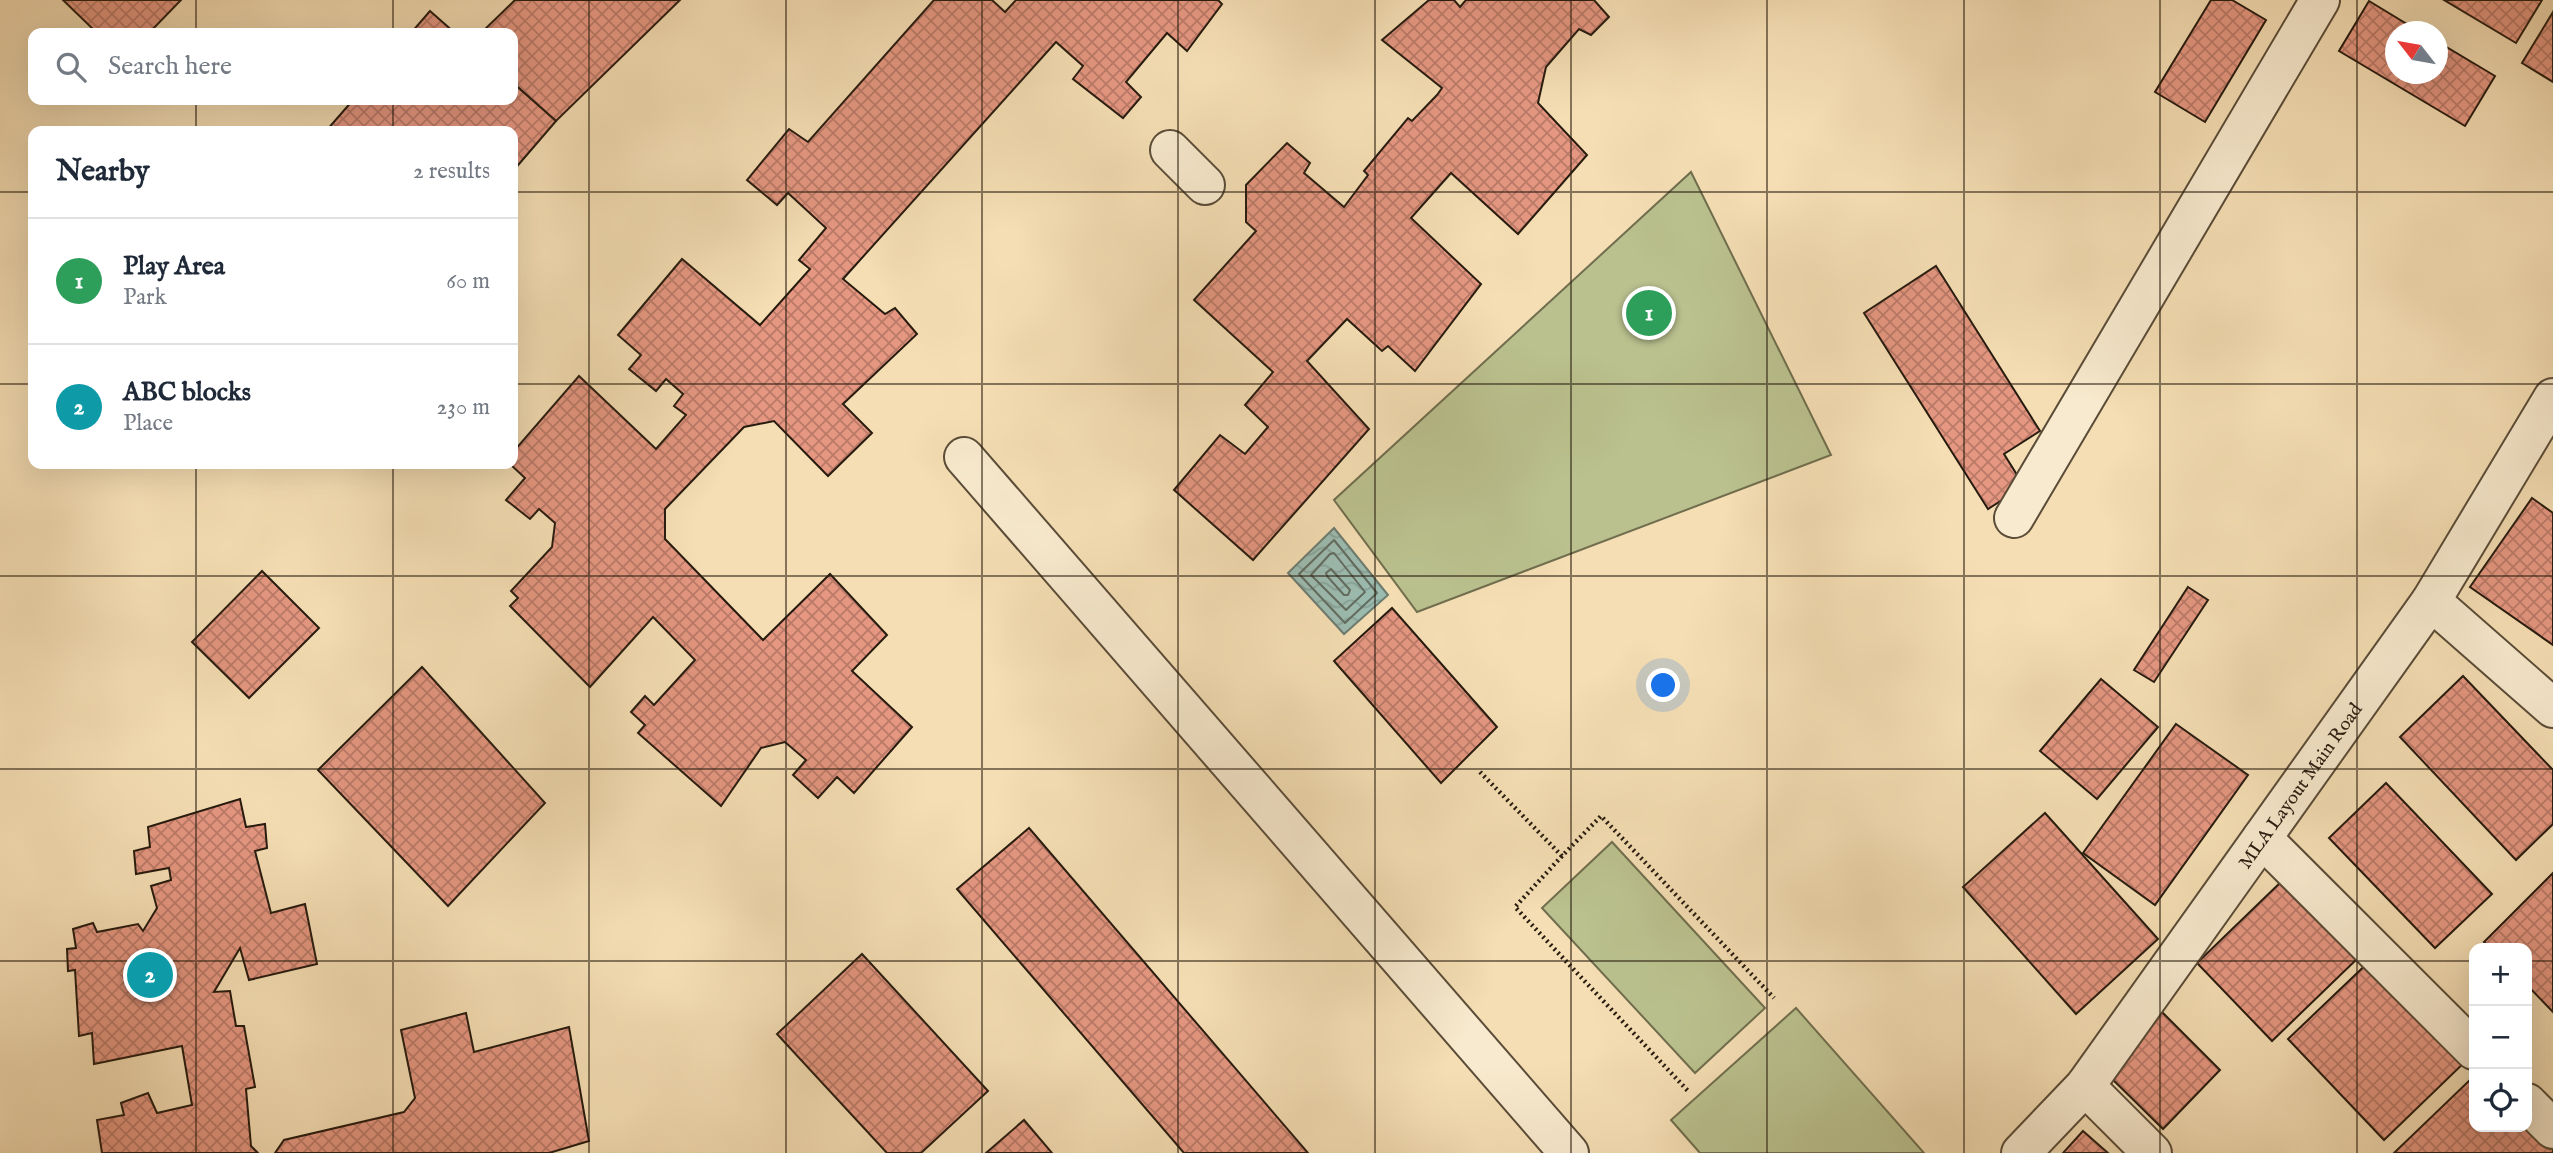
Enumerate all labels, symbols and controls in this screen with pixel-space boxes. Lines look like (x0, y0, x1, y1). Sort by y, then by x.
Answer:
north arrow (2385, 21, 2448, 84)
search box (28, 28, 518, 105)
icon: search (52, 48, 90, 86)
text: Search here (108, 50, 232, 83)
text: Nearby (56, 153, 149, 191)
text: 2 results (413, 157, 490, 186)
text: Play Area (123, 250, 225, 283)
text: 1 (75, 267, 83, 296)
text: 60 m (446, 267, 490, 296)
text: Park (123, 283, 167, 312)
pin: 1 (1626, 287, 1672, 339)
text: ABC blocks (123, 376, 251, 409)
text: 2 (74, 393, 84, 422)
text: 230 m (437, 393, 490, 422)
text: Place (123, 409, 173, 438)
your location (1646, 668, 1680, 702)
street label: MLA Layout Main Road (2234, 698, 2369, 874)
map controls (2469, 943, 2532, 1132)
button: + (2469, 943, 2532, 1006)
pin: 2 (127, 949, 173, 1001)
button: − (2469, 1006, 2532, 1069)
button: locate (2469, 1069, 2532, 1132)

